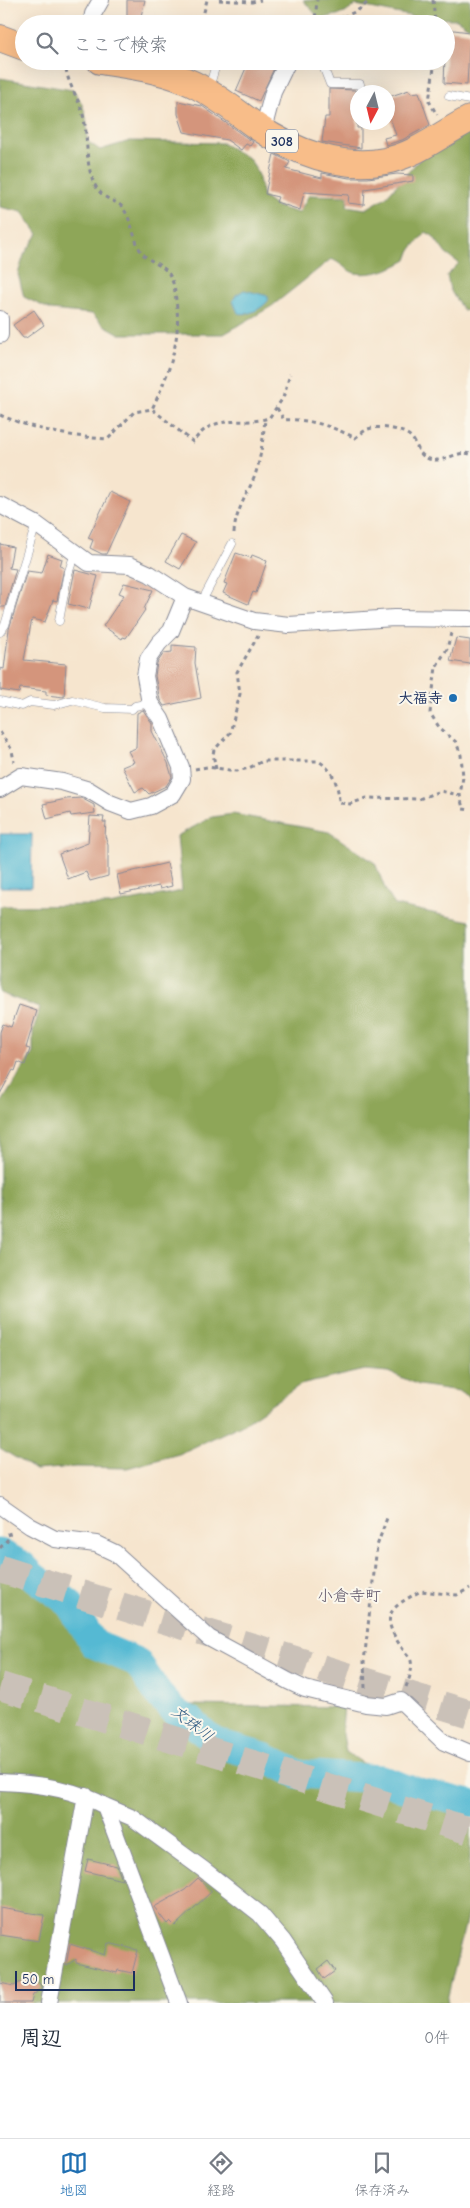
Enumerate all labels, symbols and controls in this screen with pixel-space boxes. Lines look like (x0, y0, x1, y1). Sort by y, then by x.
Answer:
search box (15, 15, 455, 70)
icon: search (33, 29, 61, 57)
text: ここで検索 (73, 34, 168, 56)
north arrow (350, 85, 395, 130)
road number: 308 (266, 130, 298, 152)
place label: 大福寺 (398, 689, 443, 707)
marker: 大福寺 (447, 692, 459, 704)
district label: 小倉寺町 (317, 1587, 381, 1605)
water label: 文珠川 (168, 1702, 217, 1746)
scale bar (15, 1968, 135, 1991)
text: 50 m (22, 1971, 54, 1988)
text: 周辺 (20, 2026, 62, 2050)
text: 0件 (424, 2029, 450, 2047)
tab: 地図 (60, 2149, 88, 2199)
tab: 経路 (207, 2149, 235, 2199)
tab: 保存済み (354, 2149, 410, 2199)

